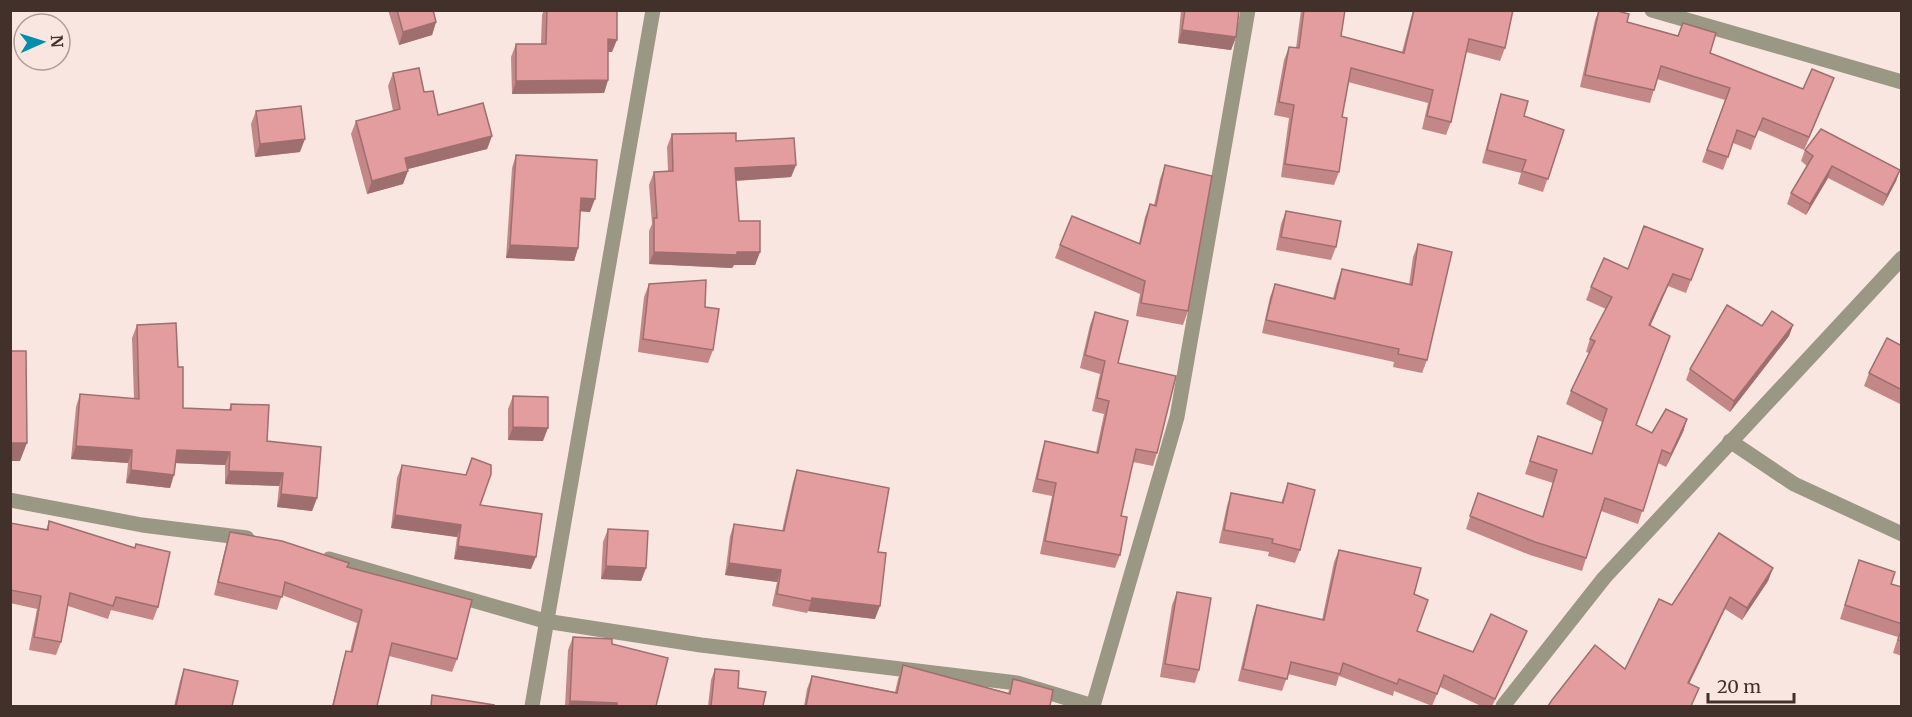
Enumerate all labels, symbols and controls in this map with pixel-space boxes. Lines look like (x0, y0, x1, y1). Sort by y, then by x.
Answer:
north arrow (12, 12, 72, 72)
text: N (47, 34, 67, 48)
scale bar (1708, 666, 1794, 704)
text: 20 m (1717, 675, 1761, 698)

